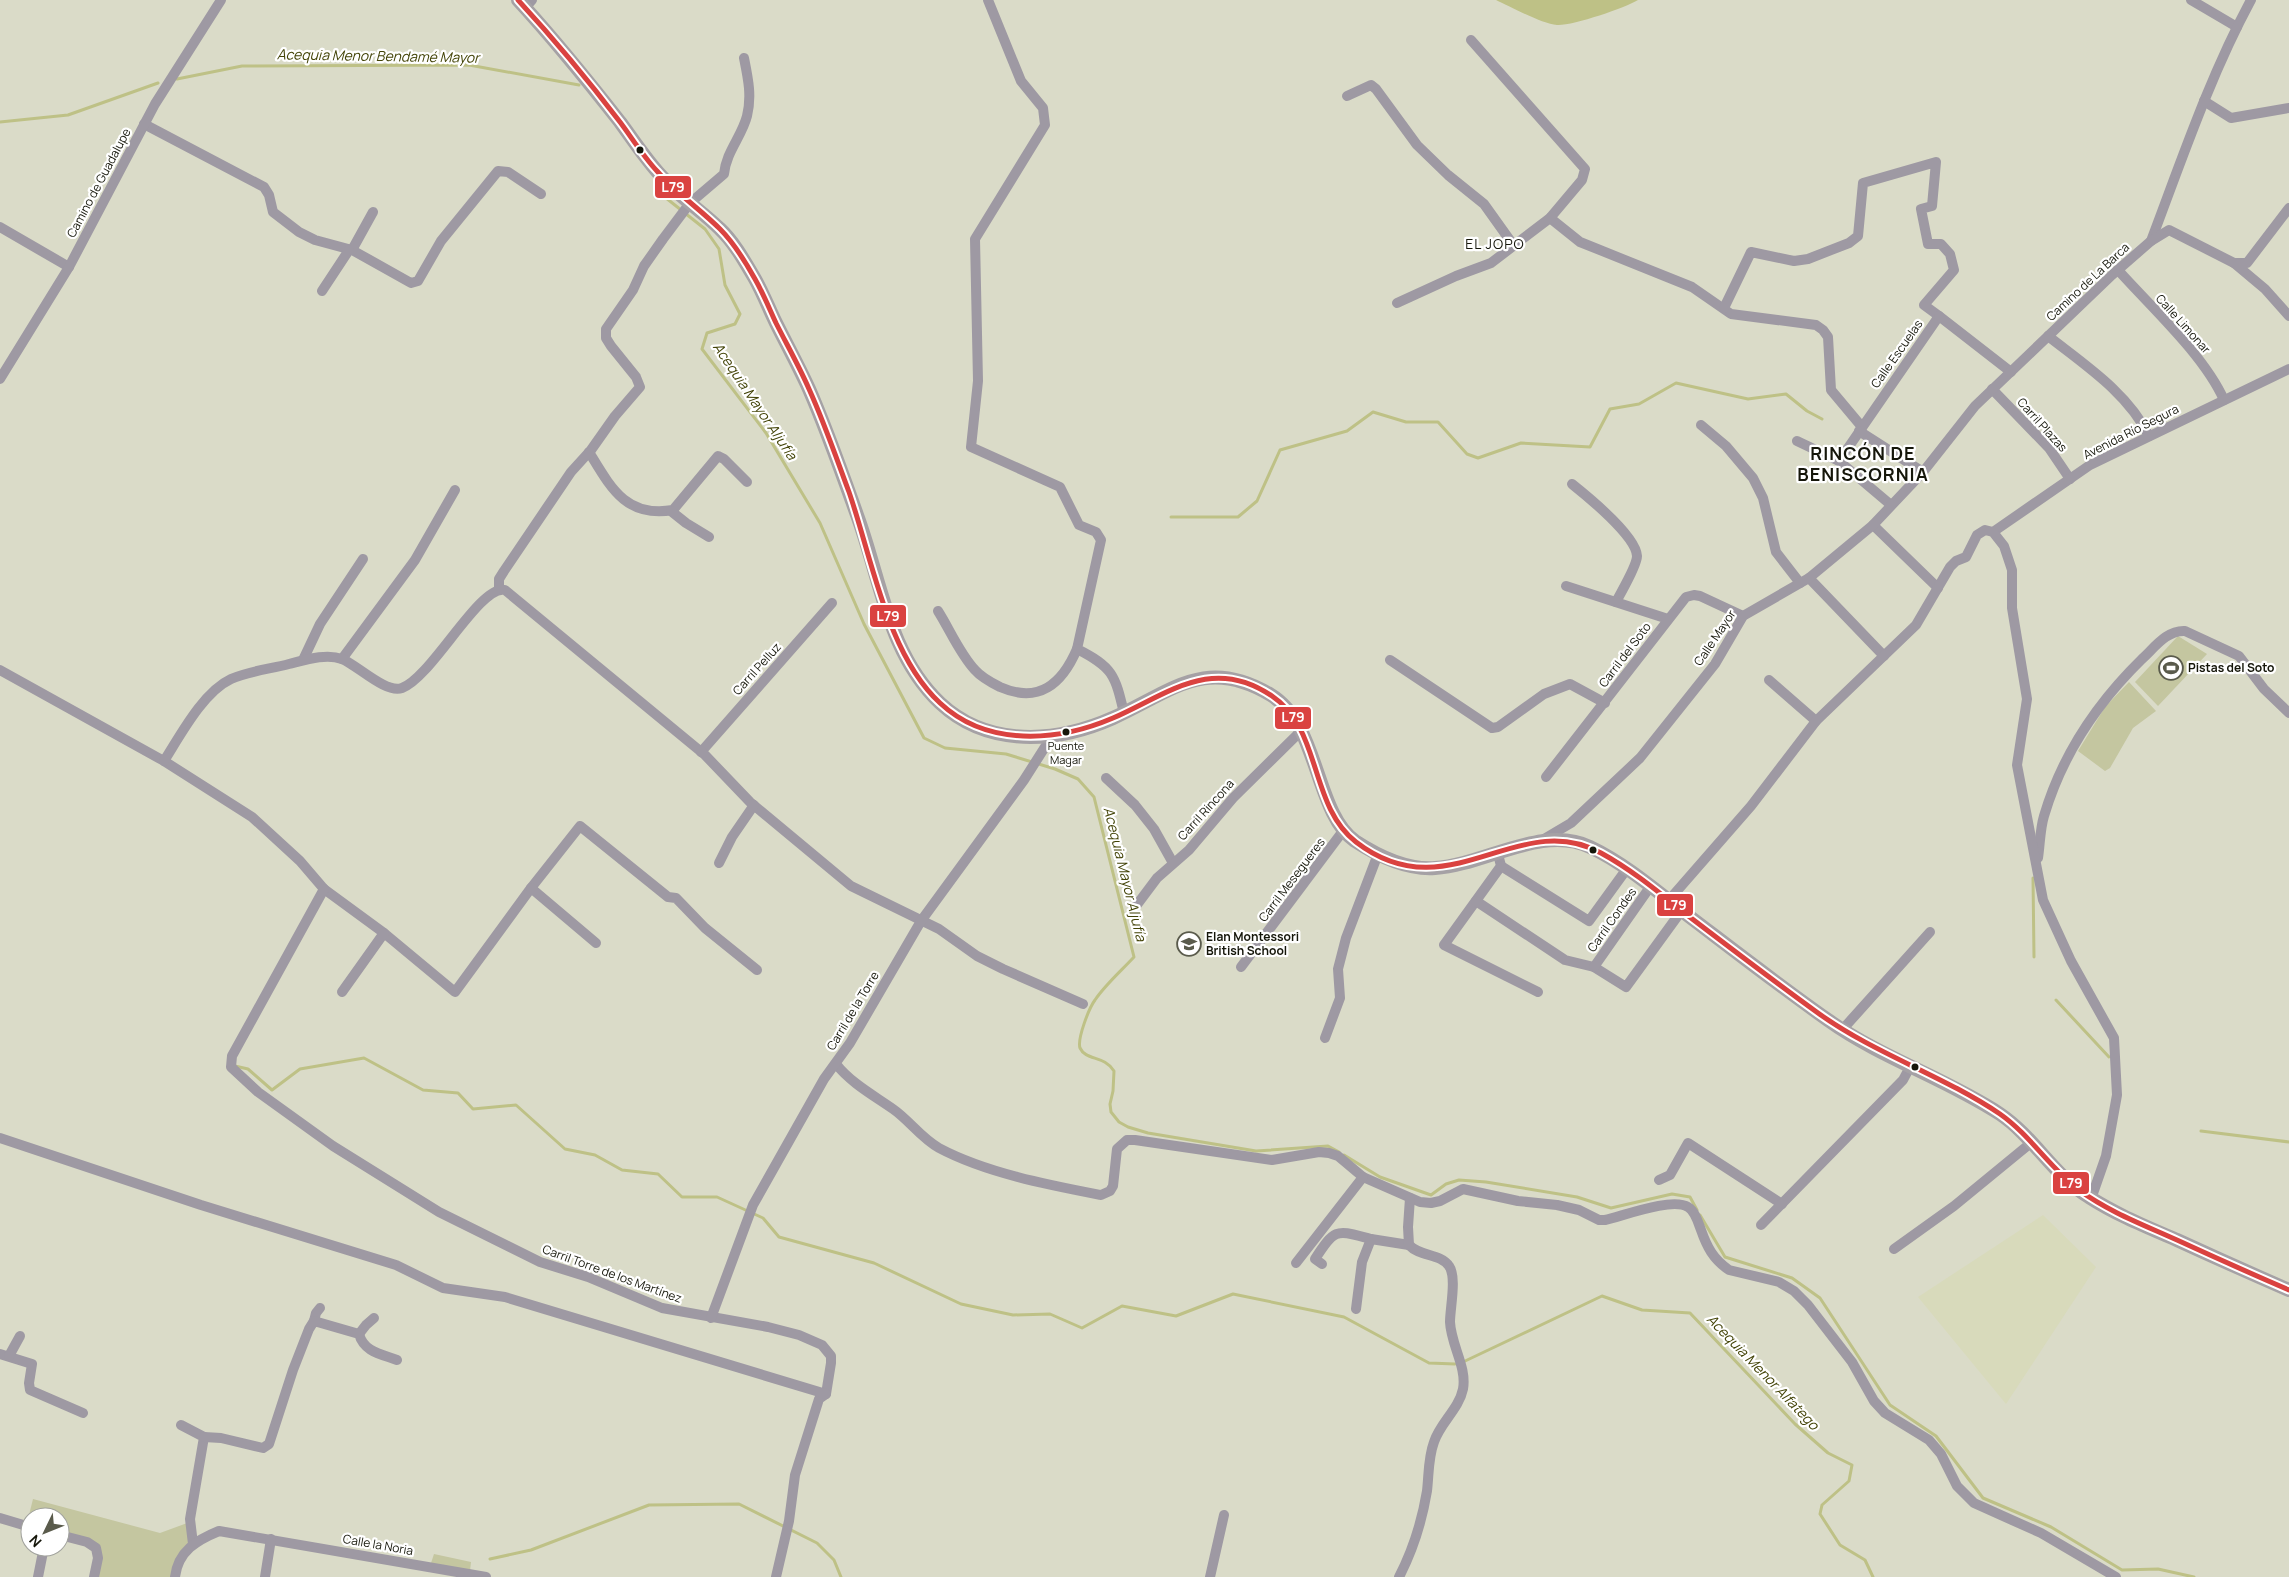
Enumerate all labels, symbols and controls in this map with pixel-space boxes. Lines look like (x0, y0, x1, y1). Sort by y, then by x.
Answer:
water label: Acequia Menor Bendamé Mayor (277, 44, 481, 67)
street label: Camino de Guadalupe (63, 125, 135, 240)
unlabelled marker (635, 145, 645, 155)
line badge: L79 (654, 175, 692, 199)
text: L79 (661, 177, 685, 196)
district label: EL JOPO (1465, 234, 1525, 253)
street label: Camino de La Barca (2042, 239, 2133, 325)
street label: Calle Limonar (2152, 290, 2215, 358)
street label: Calle Escuelas (1867, 316, 1926, 391)
water label: Acequia Mayor Aljufía (709, 338, 802, 464)
street label: Carril Plazas (2013, 394, 2071, 455)
street label: Avenida Río Segura (2080, 400, 2181, 463)
district label: RINCÓN DE BENISCORNIA (1797, 441, 1929, 486)
line badge: L79 (869, 604, 907, 628)
text: L79 (876, 606, 900, 625)
street label: Calle Mayor (1690, 606, 1740, 669)
street label: Carril del Soto (1595, 619, 1655, 691)
street label: Carril Pelluz (728, 639, 785, 699)
sports icon: Pistas del Soto (2158, 655, 2184, 681)
place label: Pistas del Soto (2188, 659, 2275, 676)
line badge: L79 (1274, 706, 1312, 730)
text: L79 (1281, 707, 1305, 726)
marker: Puente Magar (1061, 727, 1071, 737)
place label: Puente Magar (1048, 738, 1085, 767)
street label: Carril Rincona (1174, 775, 1238, 844)
water label: Acequia Mayor Aljufía (1100, 805, 1152, 944)
street label: Carril Mesegueres (1254, 834, 1329, 925)
unlabelled marker (1588, 845, 1598, 855)
street label: Carril Condes (1583, 884, 1640, 955)
line badge: L79 (1656, 893, 1694, 917)
text: L79 (1663, 895, 1687, 914)
place label: Elan Montessori British School (1206, 928, 1299, 959)
school or university icon: Elan Montessori British School (1176, 931, 1202, 957)
street label: Carril de la Torre (822, 968, 883, 1053)
unlabelled marker (1910, 1062, 1920, 1072)
line badge: L79 (2052, 1171, 2090, 1195)
text: L79 (2059, 1173, 2083, 1192)
street label: Carril Torre de los Martínez (540, 1240, 684, 1307)
water label: Acequia Menor Alfatego (1703, 1310, 1824, 1434)
north arrow (20, 1507, 70, 1557)
street label: Calle la Noria (342, 1530, 415, 1559)
text: N (25, 1531, 46, 1551)

